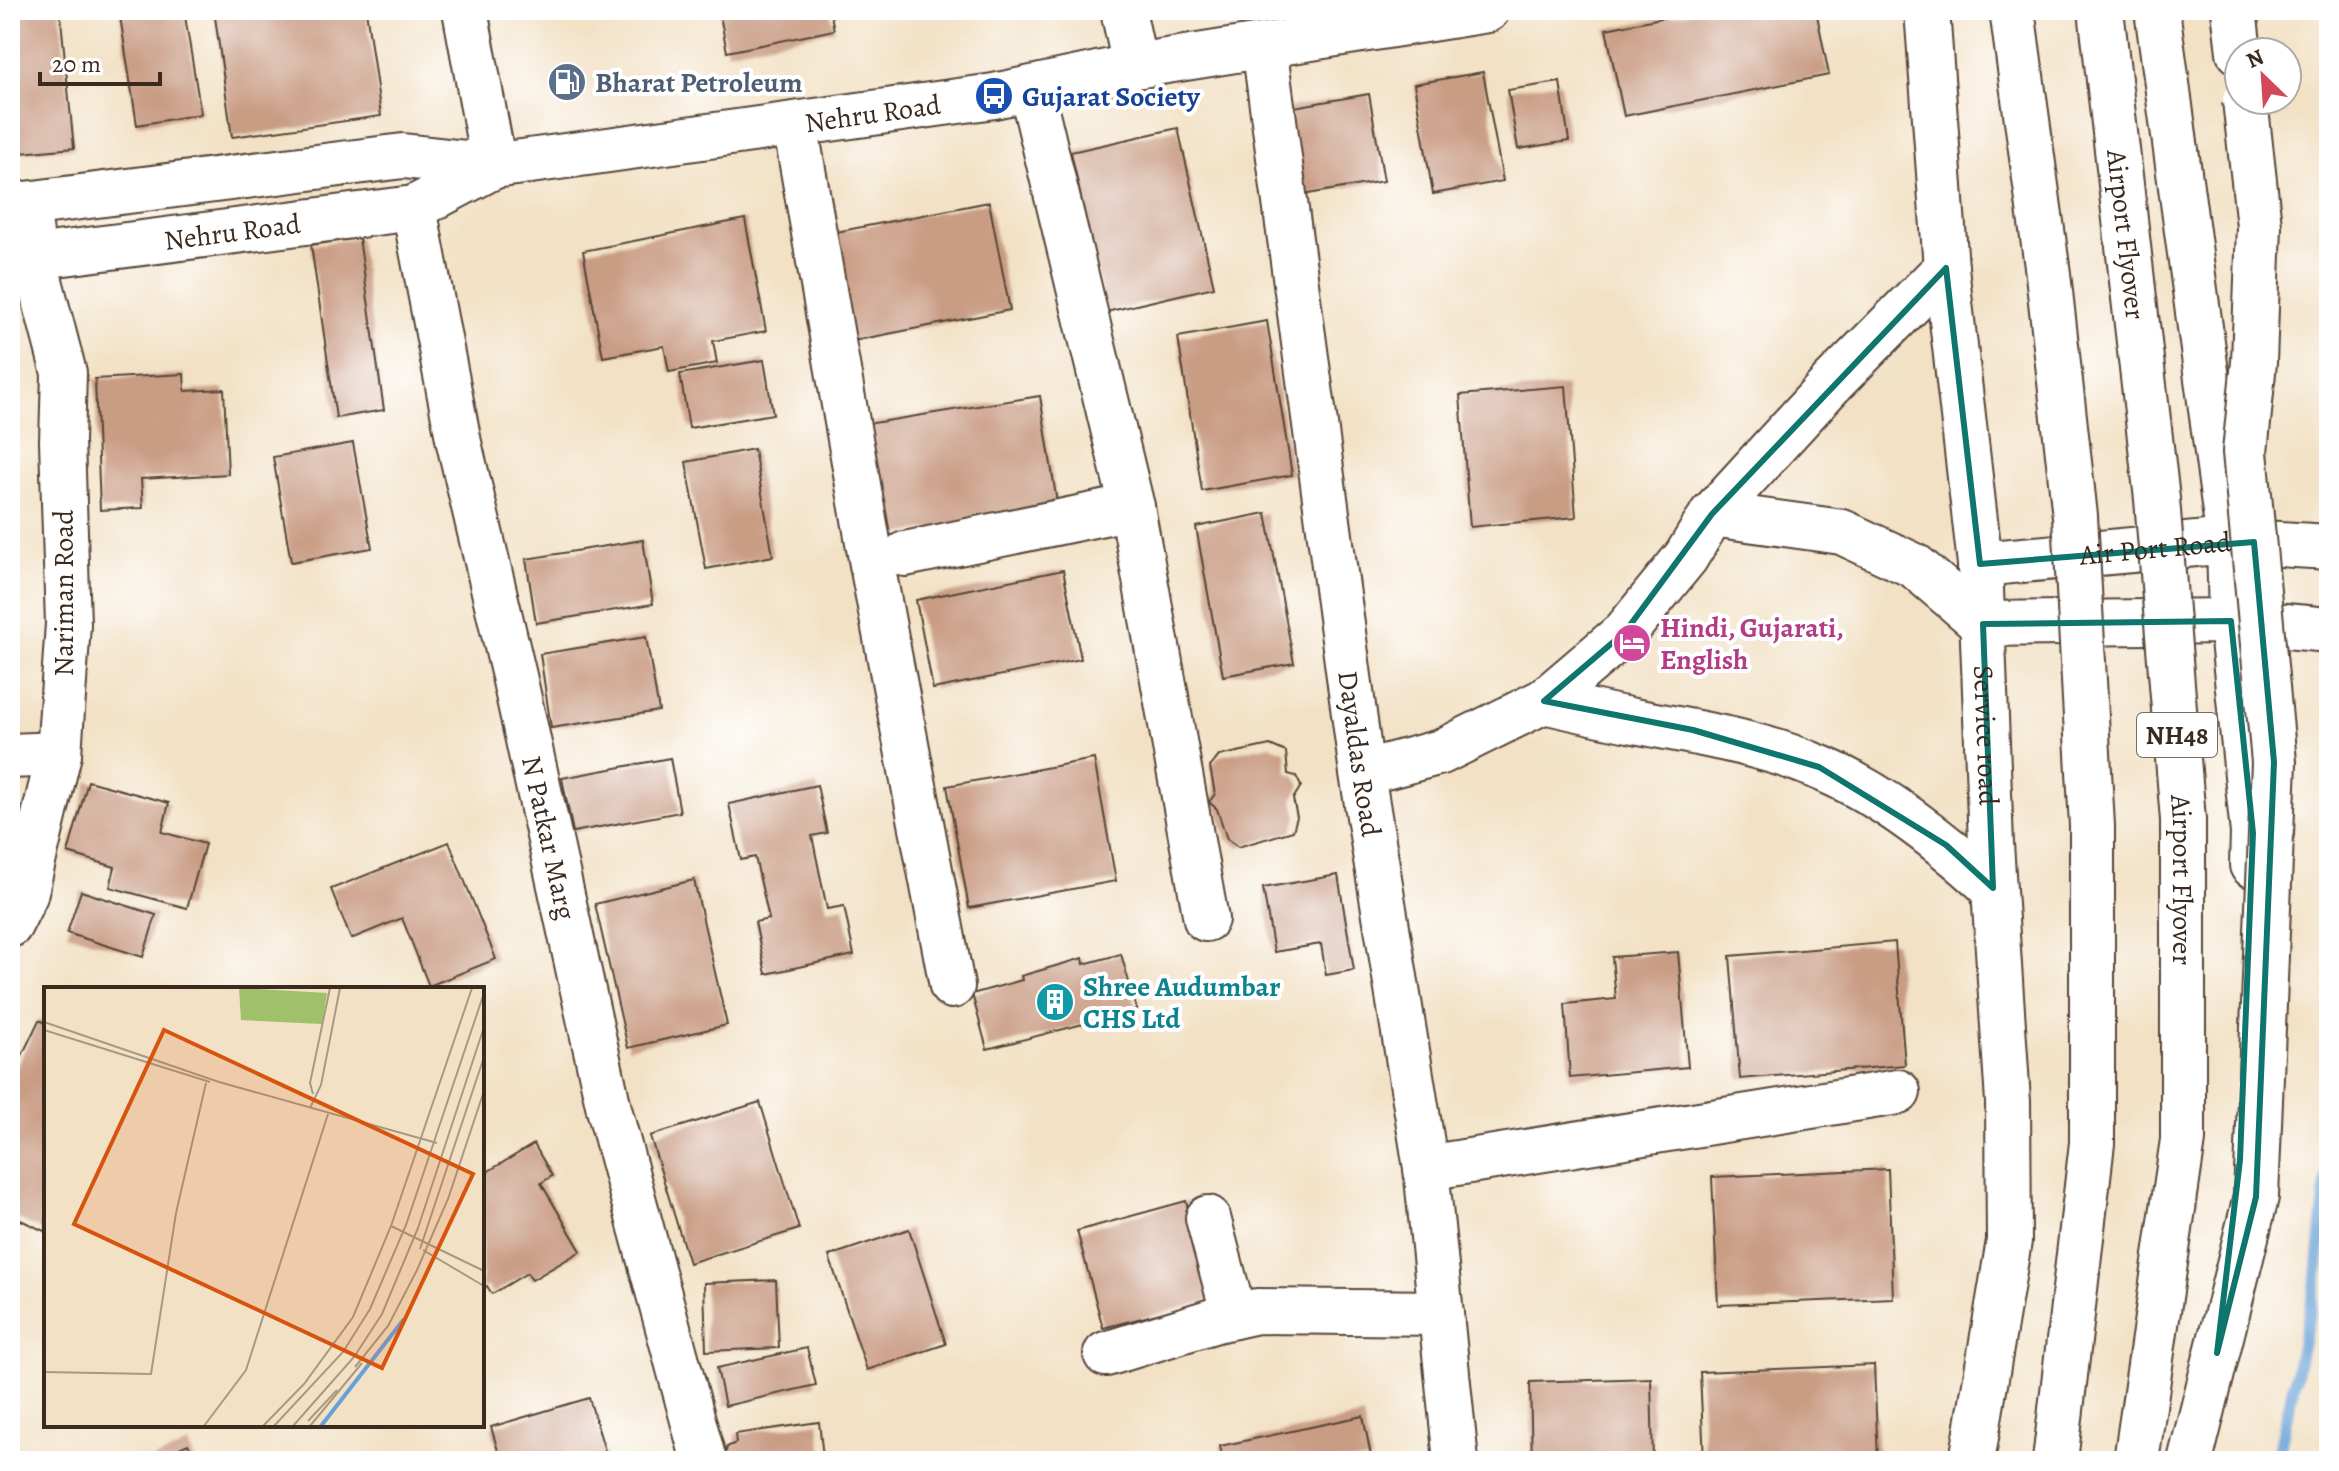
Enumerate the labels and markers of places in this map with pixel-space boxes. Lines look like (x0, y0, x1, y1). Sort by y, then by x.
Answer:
fuel station icon: Bharat Petroleum (546, 61, 588, 103)
place label: Bharat Petroleum (595, 64, 802, 102)
bus stop icon: Gujarat Society (973, 75, 1015, 117)
place label: Gujarat Society (1022, 78, 1201, 116)
place label: Hindi, Gujarati, English (1660, 609, 1844, 679)
hotel icon: Hindi, Gujarati, English (1611, 622, 1653, 664)
place label: Shree Audumbar CHS Ltd (1083, 968, 1281, 1038)
building icon: Shree Audumbar CHS Ltd (1034, 981, 1076, 1023)

